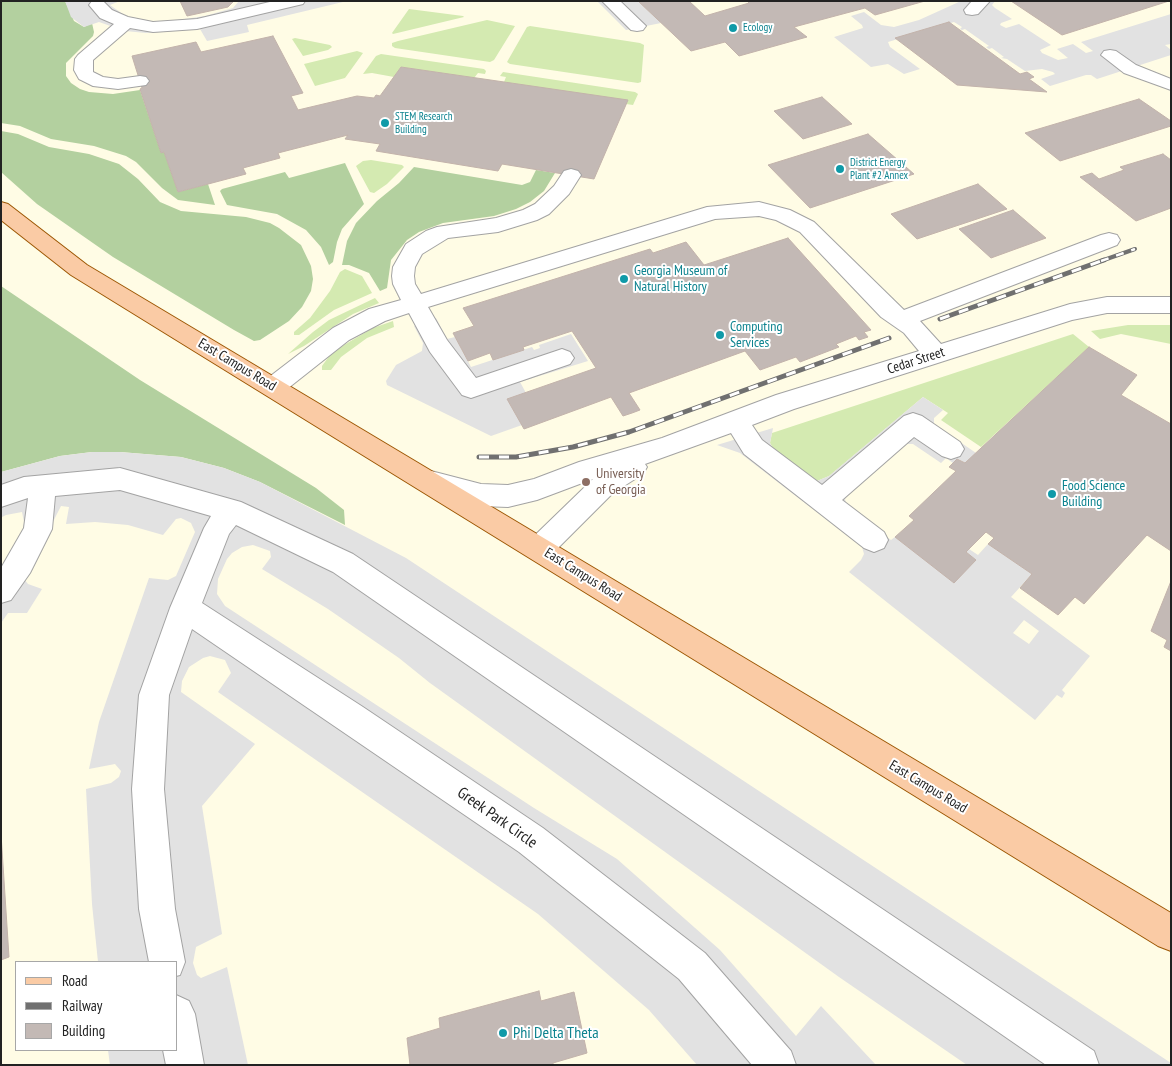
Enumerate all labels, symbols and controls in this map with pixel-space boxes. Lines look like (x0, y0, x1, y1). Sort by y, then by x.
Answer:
place label: Ecology (743, 21, 772, 35)
marker: Ecology (727, 22, 739, 34)
place label: STEM Research Building (395, 110, 453, 136)
marker: STEM Research Building (379, 117, 391, 129)
place label: District Energy Plant #2 Annex (850, 156, 908, 182)
marker: District Energy Plant #2 Annex (834, 163, 846, 175)
place label: Georgia Museum of Natural History (634, 263, 727, 296)
marker: Georgia Museum of Natural History (618, 273, 630, 285)
place label: Computing Services (730, 319, 782, 352)
marker: Computing Services (714, 329, 726, 341)
street label: East Campus Road (195, 335, 279, 395)
street label: Cedar Street (885, 344, 947, 378)
place label: University of Georgia (596, 466, 646, 498)
marker: University of Georgia (580, 476, 592, 488)
place label: Food Science Building (1062, 478, 1125, 511)
marker: Food Science Building (1046, 488, 1058, 500)
street label: East Campus Road (541, 545, 625, 605)
street label: East Campus Road (886, 757, 970, 817)
street label: Greek Park Circle (453, 783, 541, 853)
legend (15, 961, 178, 1051)
text: Road (62, 971, 88, 990)
text: Railway (62, 996, 102, 1015)
text: Building (62, 1021, 105, 1040)
place label: Phi Delta Theta (513, 1023, 599, 1043)
marker: Phi Delta Theta (497, 1027, 509, 1039)

